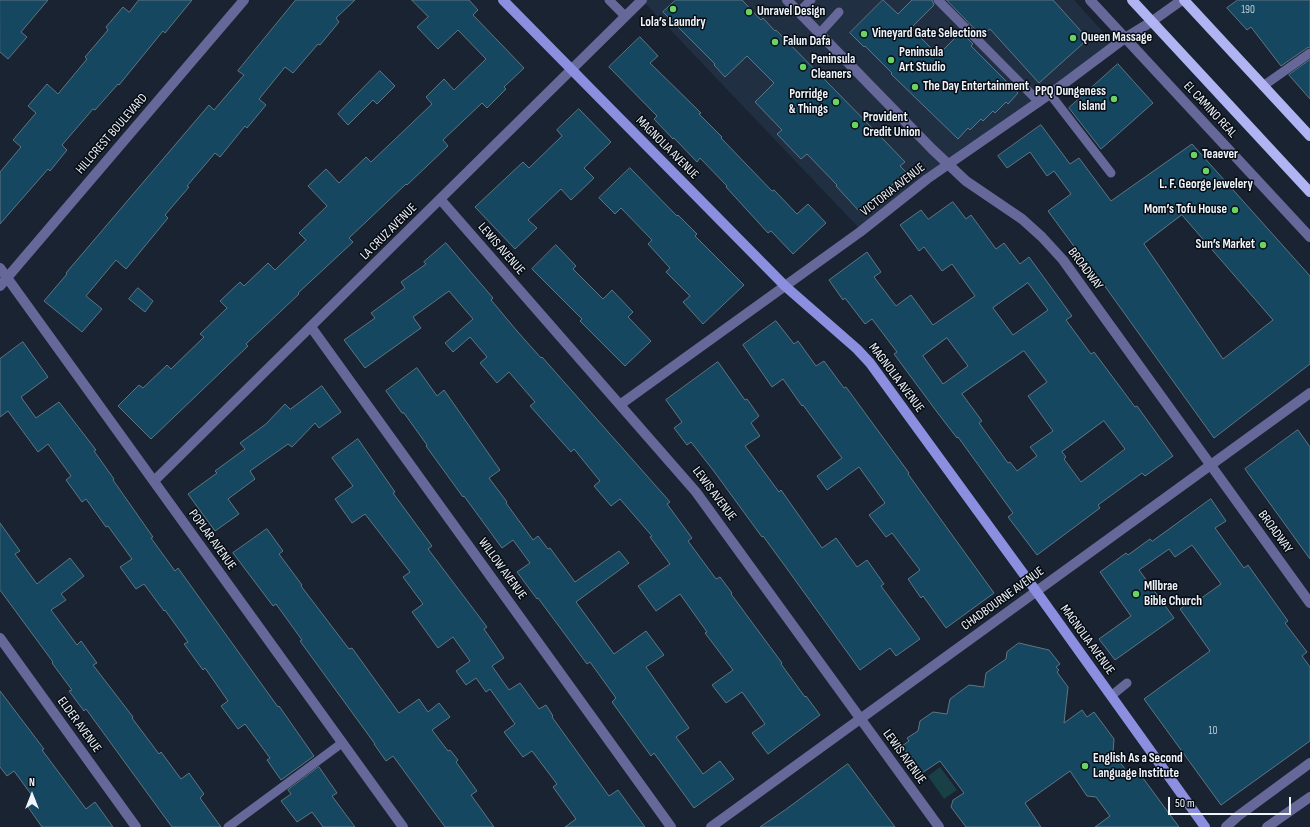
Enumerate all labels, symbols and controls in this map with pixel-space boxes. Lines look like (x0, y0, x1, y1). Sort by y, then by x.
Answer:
house number: 190 (1241, 3, 1255, 17)
marker: Lola’s Laundry (668, 4, 678, 14)
place label: Unravel Design (757, 4, 825, 20)
marker: Unravel Design (744, 7, 754, 17)
place label: Lola’s Laundry (640, 15, 706, 31)
place label: Vineyard Gate Selections (872, 26, 987, 42)
marker: Vineyard Gate Selections (859, 29, 869, 39)
place label: Queen Massage (1081, 30, 1152, 46)
marker: Queen Massage (1068, 33, 1078, 43)
place label: Falun Dafa (783, 34, 831, 50)
marker: Falun Dafa (770, 37, 780, 47)
place label: Peninsula Art Studio (899, 45, 946, 76)
place label: Peninsula Cleaners (811, 52, 855, 83)
marker: Peninsula Art Studio (886, 55, 896, 65)
marker: Peninsula Cleaners (798, 62, 808, 72)
place label: The Day Entertainment (923, 79, 1029, 95)
street label: EL CAMINO REAL (1180, 79, 1240, 141)
marker: The Day Entertainment (910, 82, 920, 92)
place label: PPQ Dungeness Island (1035, 84, 1106, 115)
place label: Porridge & Things (789, 87, 828, 118)
street label: HILLCREST BOULEVARD (73, 91, 151, 177)
marker: PPQ Dungeness Island (1109, 94, 1119, 104)
marker: Porridge & Things (831, 97, 841, 107)
place label: Provident Credit Union (863, 110, 920, 141)
street label: MAGNOLIA AVENUE (632, 113, 702, 183)
marker: Provident Credit Union (850, 120, 860, 130)
place label: Teaever (1202, 147, 1238, 163)
marker: Teaever (1189, 150, 1199, 160)
street label: VICTORIA AVENUE (858, 160, 928, 220)
marker: L. F. George Jewelery (1201, 166, 1211, 176)
place label: L. F. George Jewelery (1159, 177, 1253, 193)
street label: LA CRUZ AVENUE (357, 200, 421, 264)
place label: Mom’s Tofu House (1144, 202, 1227, 218)
marker: Mom’s Tofu House (1230, 205, 1240, 215)
street label: LEWIS AVENUE (474, 220, 528, 278)
place label: Sun’s Market (1196, 237, 1255, 253)
marker: Sun’s Market (1258, 240, 1268, 250)
street label: BROADWAY (1064, 245, 1106, 293)
street label: MAGNOLIA AVENUE (865, 340, 927, 416)
street label: LEWIS AVENUE (689, 464, 739, 524)
street label: POPLAR AVENUE (185, 507, 239, 573)
street label: BROADWAY (1254, 508, 1296, 556)
street label: WILLOW AVENUE (474, 535, 530, 603)
street label: CHADBOURNE AVENUE (959, 564, 1047, 634)
place label: Mllbrae Bible Church (1144, 579, 1202, 610)
marker: Mllbrae Bible Church (1131, 589, 1141, 599)
street label: MAGNOLIA AVENUE (1056, 602, 1118, 678)
street label: ELDER AVENUE (54, 694, 104, 756)
house number: 10 (1209, 724, 1217, 738)
street label: LEWIS AVENUE (879, 727, 929, 787)
place label: English As a Second Language Institute (1093, 751, 1183, 782)
marker: English As a Second Language Institute (1080, 761, 1090, 771)
north arrow (12, 775, 52, 815)
text: N (29, 776, 35, 789)
scale bar (1170, 789, 1293, 815)
text: 50 m (1175, 796, 1195, 811)

